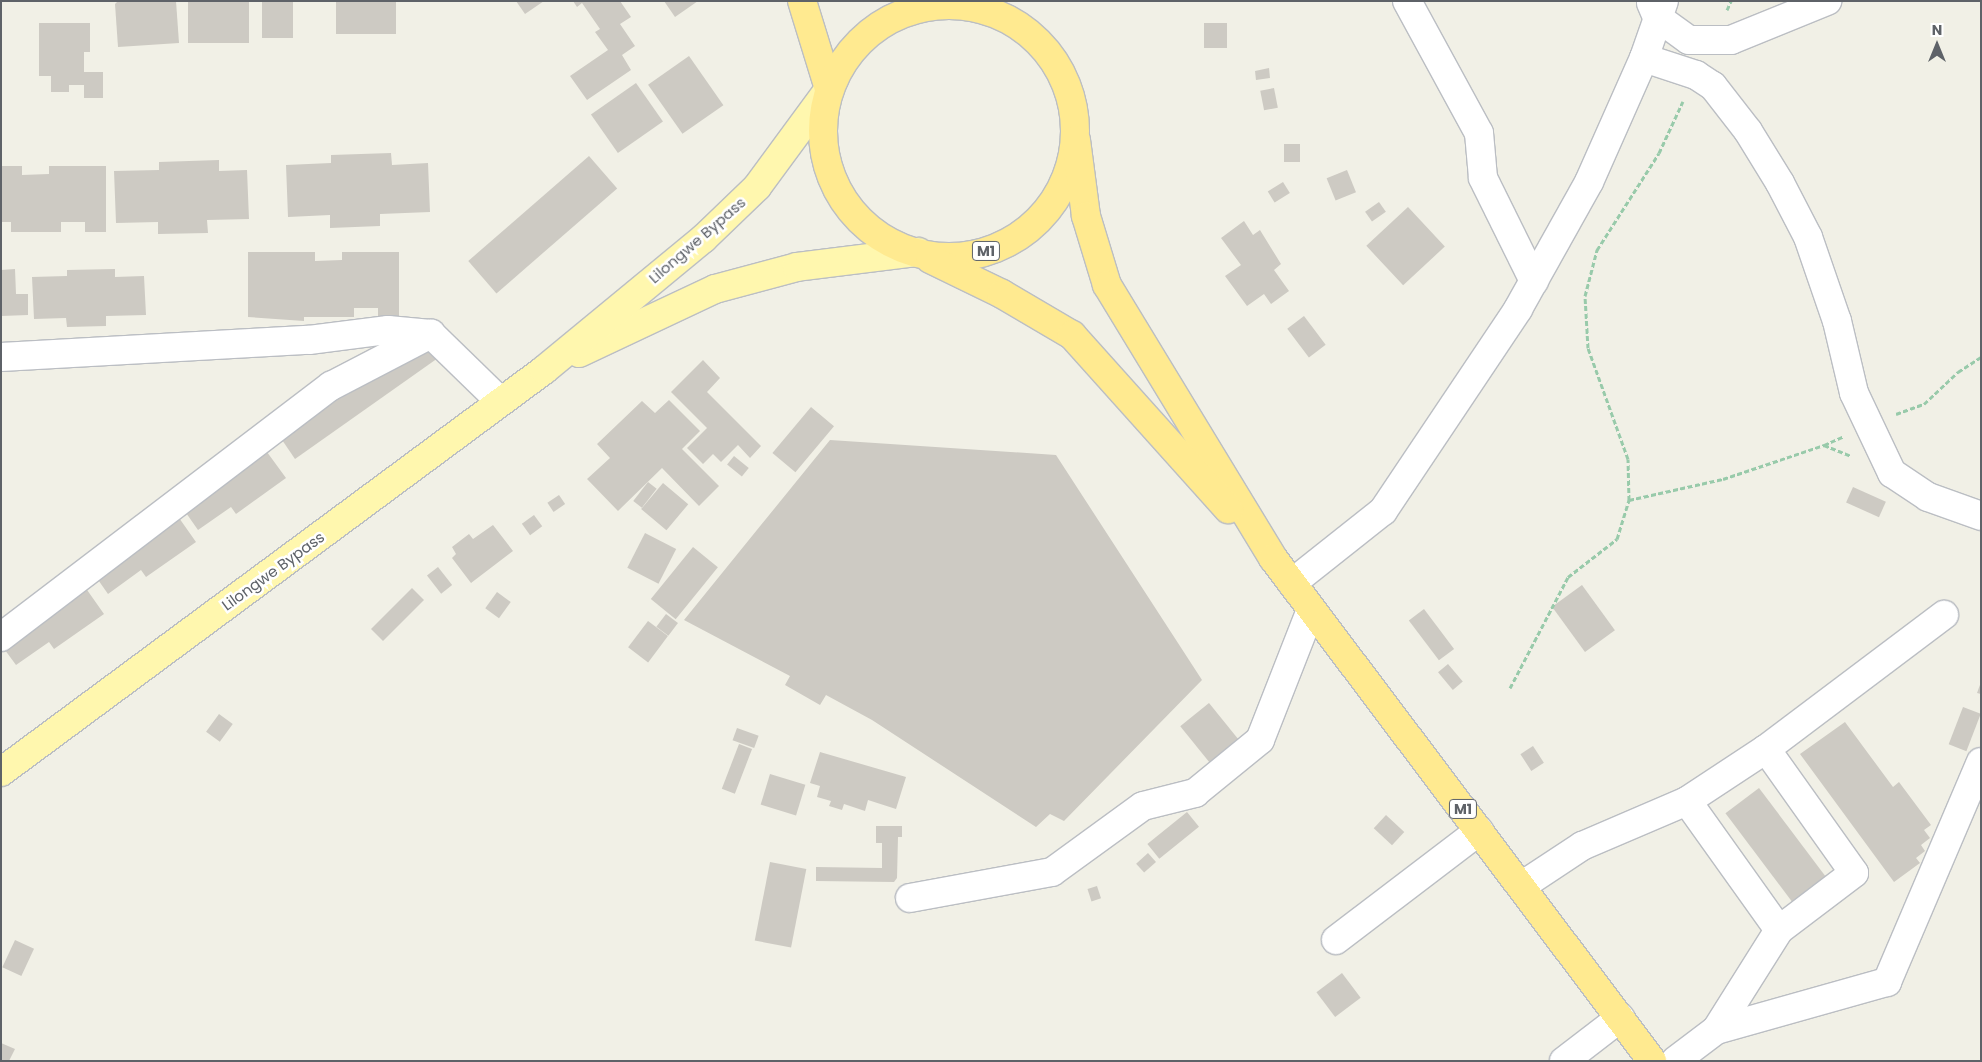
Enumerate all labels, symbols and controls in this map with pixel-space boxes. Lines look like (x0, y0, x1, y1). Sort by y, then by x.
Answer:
north arrow (1912, 20, 1962, 70)
text: N (1932, 20, 1942, 40)
street label: Lilongwe Bypass (645, 193, 749, 287)
road number: M1 (971, 240, 1001, 262)
street label: Lilongwe Bypass (218, 528, 328, 614)
road number: M1 (1448, 798, 1478, 821)

